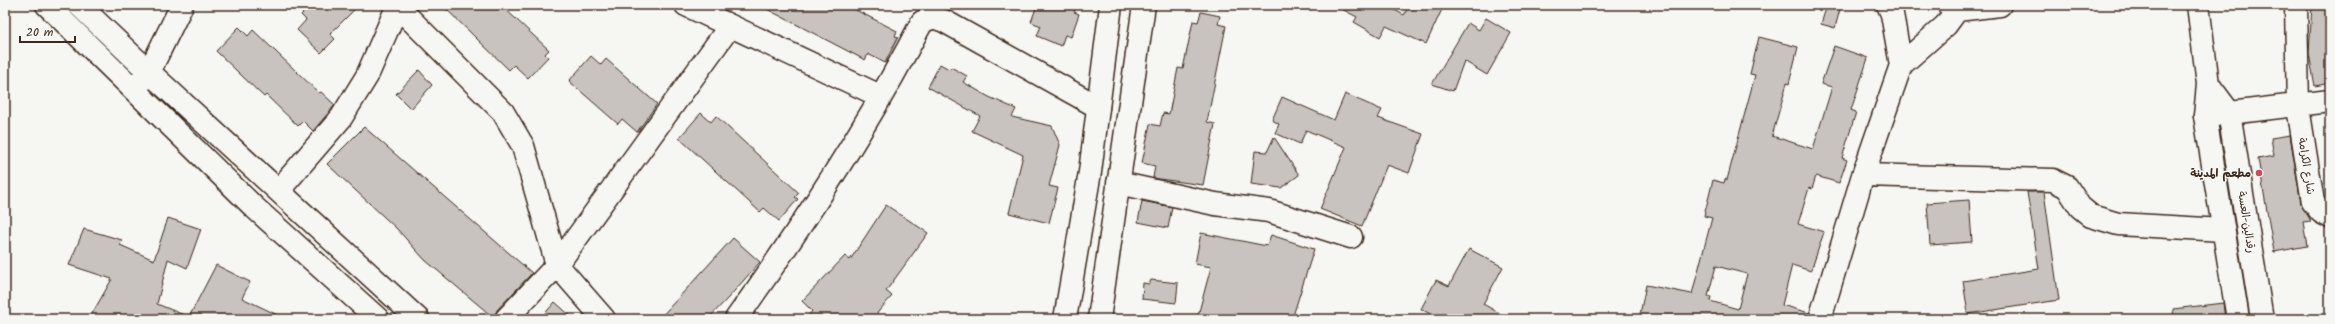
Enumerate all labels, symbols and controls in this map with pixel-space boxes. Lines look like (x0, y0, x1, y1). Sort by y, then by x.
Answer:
scale bar (20, 18, 75, 44)
text: 20 m (26, 23, 54, 42)
street label: شارع الكرامة (2293, 136, 2319, 196)
place label: مطعم المدينة (2190, 165, 2251, 183)
marker: مطعم المدينة (2254, 168, 2264, 178)
street label: رقدالين-العسة (2232, 190, 2260, 254)

